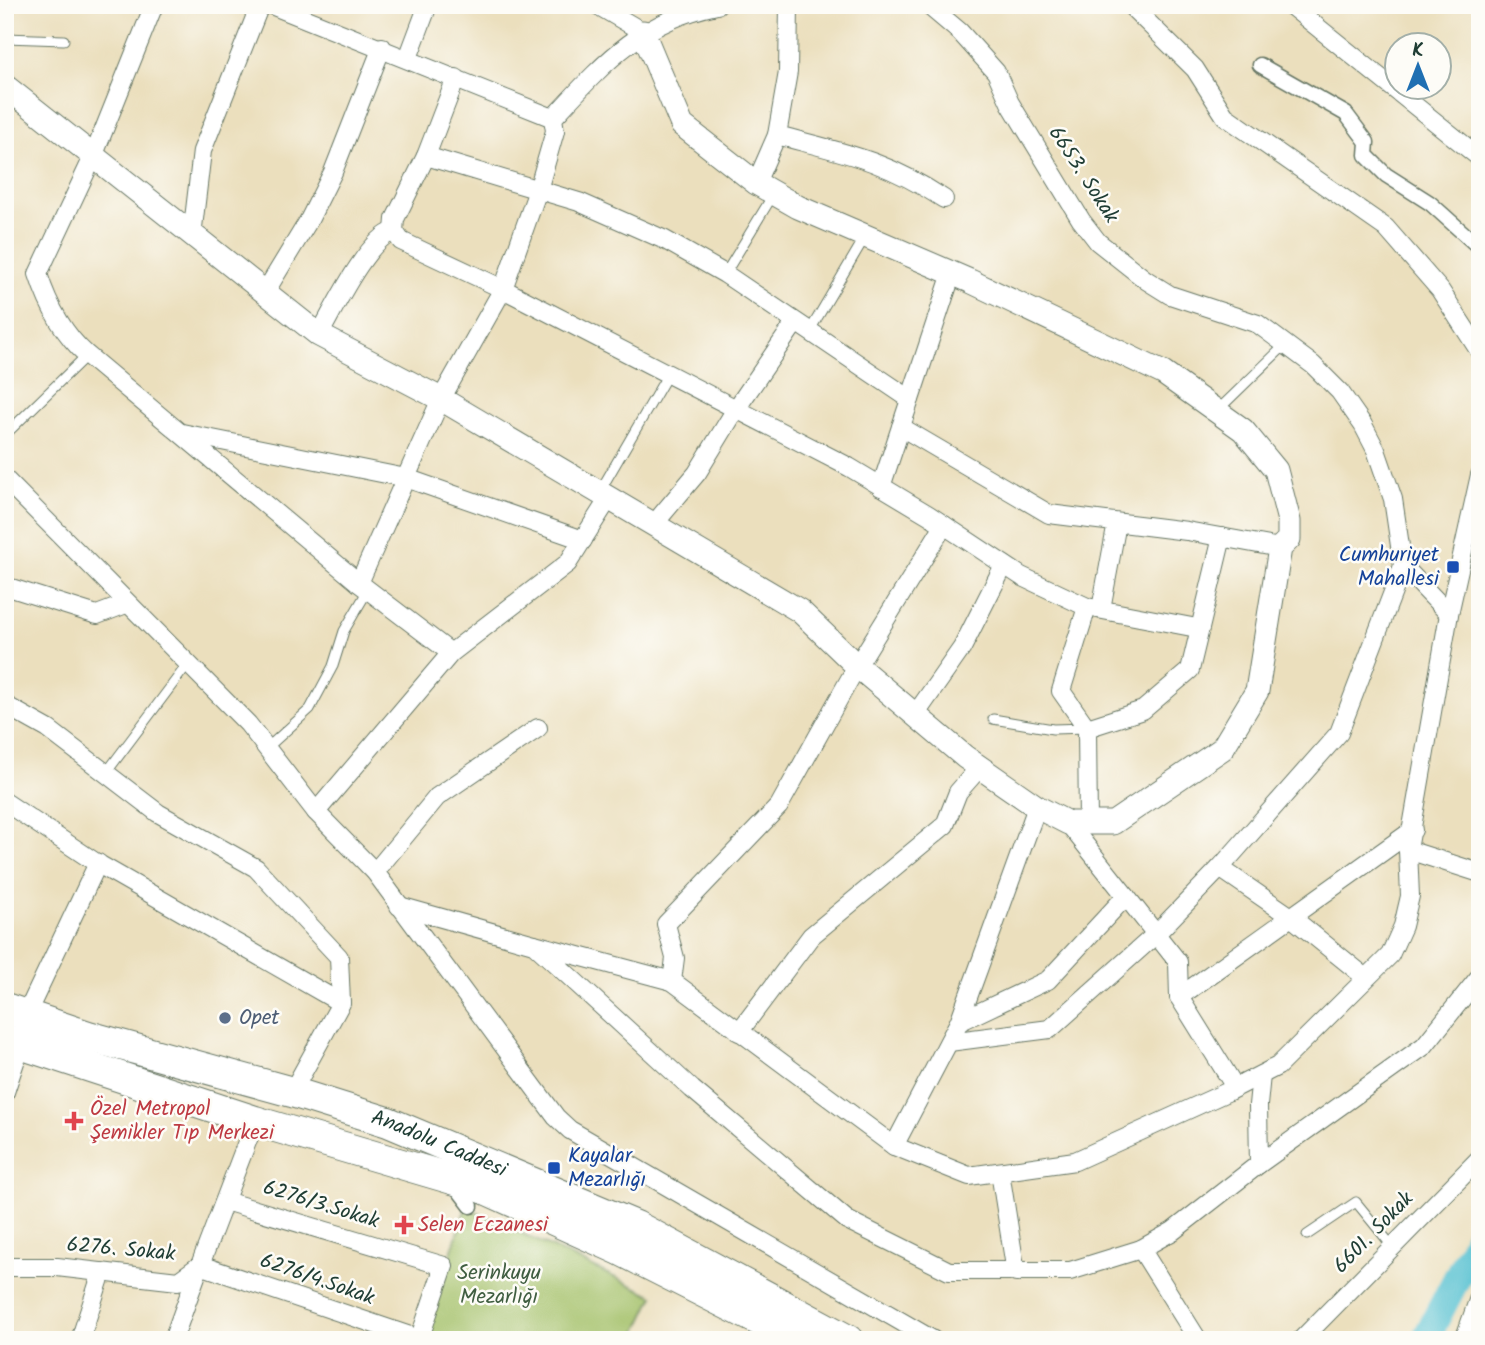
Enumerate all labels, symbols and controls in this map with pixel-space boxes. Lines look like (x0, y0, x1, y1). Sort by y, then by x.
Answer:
north arrow (1384, 32, 1454, 102)
text: K (1412, 36, 1424, 66)
street label: 6653. Sokak (1039, 120, 1127, 230)
place label: Cumhuriyet Mahallesi (1339, 539, 1440, 596)
marker: Cumhuriyet Mahallesi (1445, 559, 1461, 575)
place label: Opet (239, 1002, 280, 1035)
marker: Opet (217, 1010, 233, 1026)
place label: Özel Metropol Şemikler Tıp Merkezi (90, 1093, 275, 1150)
street label: Anadolu Caddesi (367, 1101, 513, 1187)
marker: Özel Metropol Şemikler Tıp Merkezi (64, 1111, 84, 1131)
place label: Kayalar Mezarlığı (568, 1140, 646, 1197)
marker: Kayalar Mezarlığı (546, 1160, 562, 1176)
street label: 6276/3.Sokak (259, 1172, 383, 1238)
street label: 6601. Sokak (1326, 1184, 1422, 1282)
place label: Selen Eczanesi (418, 1209, 549, 1242)
marker: Selen Eczanesi (396, 1217, 412, 1233)
street label: 6276. Sokak (65, 1229, 177, 1271)
street label: 6276/4.Sokak (255, 1245, 379, 1315)
park label: Serinkuyu Mezarlığı (457, 1257, 541, 1314)

